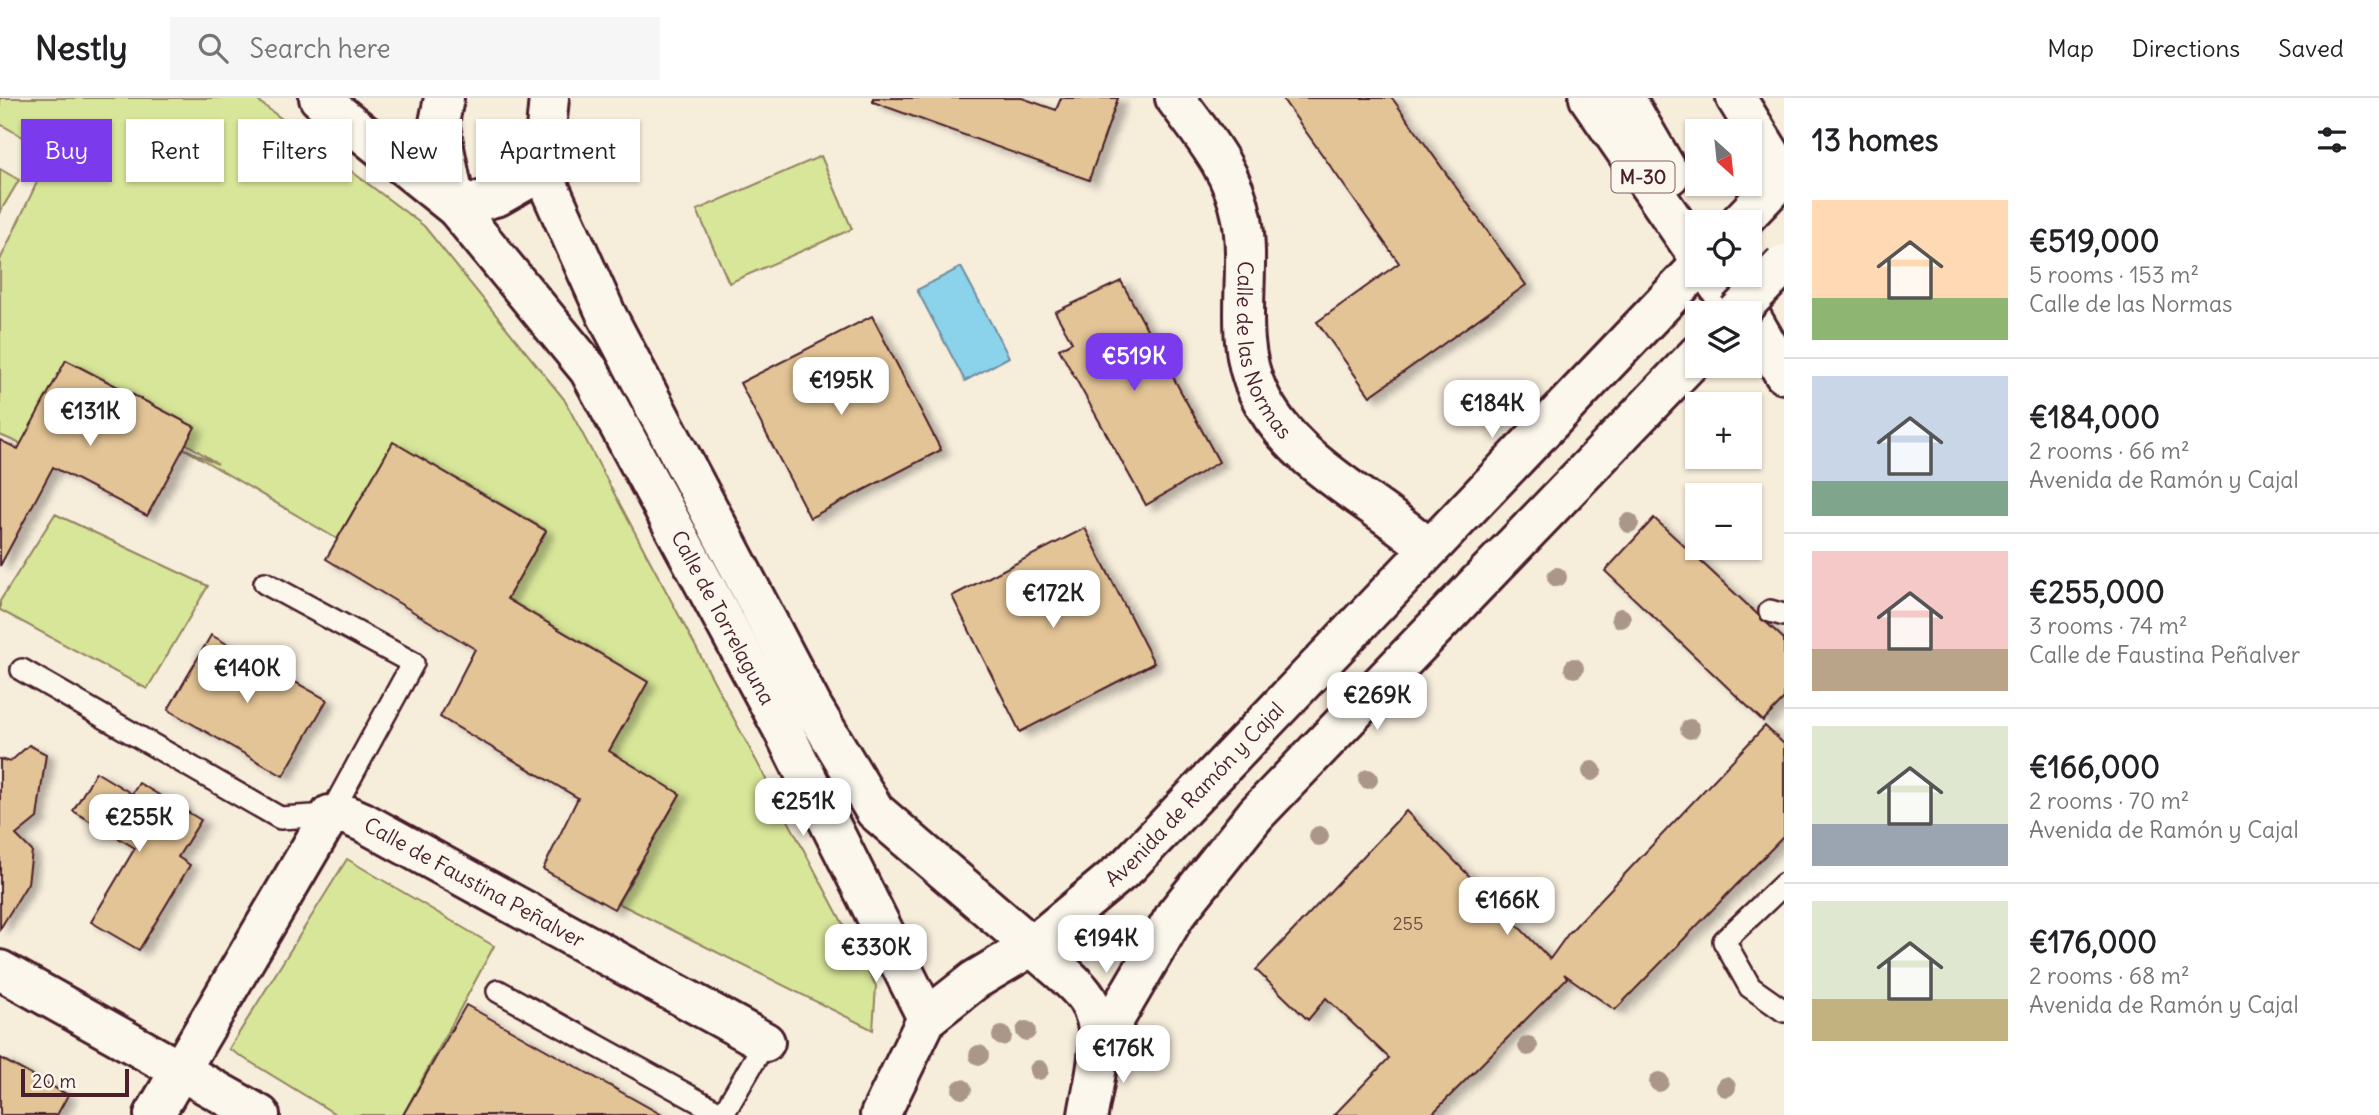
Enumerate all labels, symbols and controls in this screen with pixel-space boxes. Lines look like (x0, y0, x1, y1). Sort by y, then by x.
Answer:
search box (170, 17, 660, 80)
text: Nestly (35, 27, 128, 69)
icon: search (194, 29, 232, 67)
text: Search here (250, 32, 391, 65)
text: Map (2047, 33, 2094, 63)
text: Directions (2132, 33, 2240, 63)
text: Saved (2278, 33, 2344, 63)
chip: Buy (21, 119, 112, 182)
chip: Rent (126, 119, 224, 182)
chip: Filters (238, 119, 352, 182)
chip: New (366, 119, 462, 182)
chip: Apartment (476, 119, 640, 182)
north arrow (1685, 119, 1762, 196)
map controls (1685, 119, 1762, 560)
text: 13 homes (1812, 121, 1938, 159)
icon: filters (2313, 121, 2351, 159)
road number: M-30 (1612, 162, 1674, 192)
button: locate (1685, 210, 1762, 287)
text: €519,000 (2029, 222, 2160, 260)
icon: home (1868, 228, 1952, 312)
text: 5 rooms · 153 m² (2029, 260, 2199, 289)
street label: Calle de las Normas (1231, 261, 1298, 445)
text: Calle de las Normas (2029, 289, 2233, 318)
button: layers (1685, 301, 1762, 378)
pin: €519K (1085, 334, 1183, 393)
text: €519K (1102, 341, 1166, 370)
pin: €195K (792, 358, 890, 417)
text: €195K (809, 365, 873, 394)
pin: €184K (1443, 380, 1541, 440)
pin: €131K (41, 388, 139, 448)
text: €184K (1460, 388, 1524, 417)
button: + (1685, 392, 1762, 469)
text: €131K (60, 396, 120, 425)
text: €184,000 (2029, 398, 2160, 436)
icon: home (1868, 404, 1952, 488)
text: 2 rooms · 66 m² (2029, 436, 2190, 465)
text: Avenida de Ramón y Cajal (2029, 465, 2299, 494)
button: − (1685, 483, 1762, 560)
street label: Calle de Torrelaguna (665, 526, 781, 710)
pin: €172K (1004, 570, 1102, 630)
text: €255,000 (2029, 573, 2165, 611)
text: €172K (1022, 578, 1084, 607)
icon: home (1868, 579, 1952, 663)
text: 3 rooms · 74 m² (2029, 611, 2188, 640)
text: Calle de Faustina Peñalver (2029, 640, 2300, 669)
pin: €140K (198, 646, 296, 705)
text: €140K (214, 653, 280, 682)
pin: €269K (1328, 672, 1426, 732)
text: €269K (1343, 680, 1411, 709)
street label: Avenida de Ramón y Cajal (1099, 696, 1290, 892)
text: €166,000 (2029, 748, 2160, 786)
icon: home (1868, 754, 1952, 838)
pin: €251K (754, 778, 852, 838)
text: €251K (771, 786, 835, 815)
text: 2 rooms · 70 m² (2029, 786, 2189, 815)
pin: €255K (90, 794, 188, 854)
text: €255K (105, 802, 173, 831)
street label: Calle de Faustina Peñalver (359, 811, 590, 954)
text: Avenida de Ramón y Cajal (2029, 815, 2299, 844)
pin: €166K (1458, 878, 1556, 937)
text: €166K (1475, 885, 1539, 914)
house number: 255 (1393, 912, 1423, 935)
pin: €194K (1057, 916, 1155, 975)
text: €194K (1074, 923, 1138, 952)
text: €176,000 (2029, 923, 2157, 961)
pin: €330K (827, 924, 925, 984)
icon: home (1868, 929, 1952, 1013)
text: €330K (841, 932, 911, 961)
text: 2 rooms · 68 m² (2029, 961, 2190, 990)
text: Avenida de Ramón y Cajal (2029, 990, 2299, 1019)
pin: €176K (1074, 1026, 1172, 1085)
text: €176K (1092, 1033, 1154, 1062)
scale bar (21, 1066, 130, 1098)
text: 20 m (32, 1069, 76, 1093)

